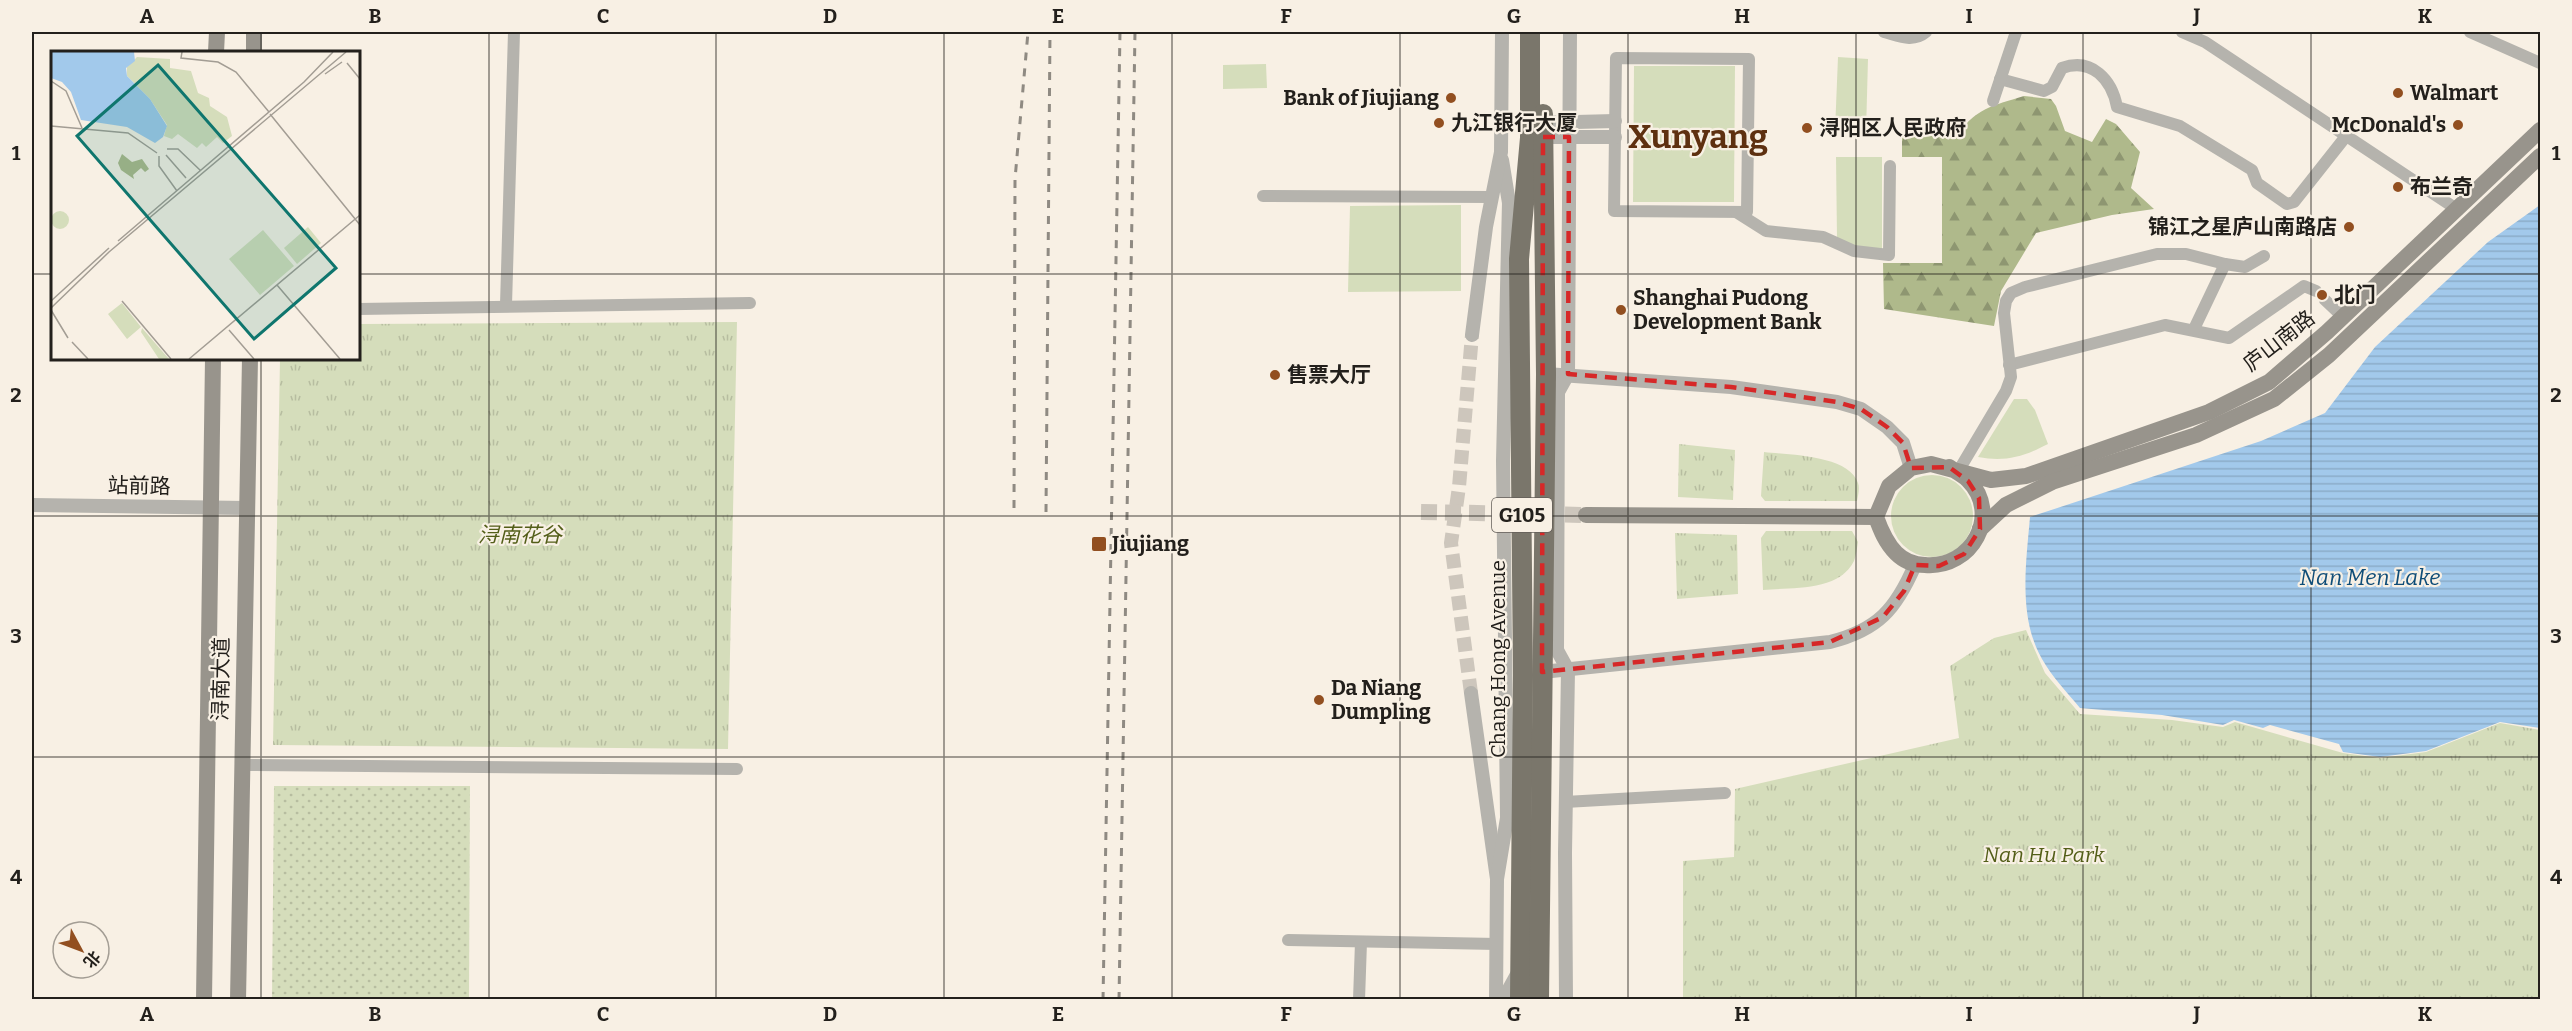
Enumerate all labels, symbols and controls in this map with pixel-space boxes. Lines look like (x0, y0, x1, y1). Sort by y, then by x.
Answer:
text: A (140, 4, 155, 28)
text: B (369, 4, 382, 28)
text: C (597, 4, 609, 28)
text: D (823, 4, 837, 28)
text: E (1052, 4, 1064, 28)
text: F (1280, 4, 1292, 28)
text: G (1507, 4, 1521, 28)
text: H (1734, 4, 1750, 28)
text: I (1965, 4, 1973, 28)
text: J (2193, 4, 2201, 28)
text: K (2418, 4, 2433, 28)
inset map (51, 51, 360, 360)
place label: Walmart (2410, 80, 2499, 106)
place label: Bank of Jiujiang (1283, 85, 1439, 111)
marker: Walmart (2391, 86, 2405, 100)
marker: Bank of Jiujiang (1444, 91, 1458, 105)
place label: 九江银行大厦 (1451, 110, 1577, 136)
place label: McDonald's (2331, 112, 2446, 138)
place label: 浔阳区人民政府 (1819, 115, 1966, 141)
marker: 九江银行大厦 (1432, 116, 1446, 130)
district label: Xunyang (1628, 117, 1768, 157)
marker: McDonald's (2451, 118, 2465, 132)
marker: 浔阳区人民政府 (1800, 121, 1814, 135)
text: 1 (12, 141, 21, 165)
text: 1 (2552, 141, 2561, 165)
place label: 布兰奇 (2410, 174, 2473, 200)
marker: 布兰奇 (2391, 180, 2405, 194)
place label: 锦江之星庐山南路店 (2148, 214, 2337, 240)
marker: 锦江之星庐山南路店 (2342, 220, 2356, 234)
place label: 北门 (2334, 282, 2376, 308)
place label: Shanghai Pudong Development Bank (1633, 285, 1822, 335)
marker: 北门 (2315, 288, 2329, 302)
marker: Shanghai Pudong Development Bank (1614, 303, 1628, 317)
street label: 庐山南路 (2238, 305, 2320, 377)
place label: 售票大厅 (1287, 362, 1371, 388)
marker: 售票大厅 (1268, 368, 1282, 382)
text: 2 (10, 383, 22, 407)
text: 2 (2550, 383, 2562, 407)
street label: 站前路 (107, 472, 171, 500)
road number: G105 (1492, 498, 1552, 532)
park label: 浔南花谷 (478, 522, 564, 548)
place label: Jiujiang (1111, 531, 1189, 557)
marker: Jiujiang (1090, 535, 1108, 553)
street label: Chang Hong Avenue (1485, 560, 1511, 758)
water label: Nan Men Lake (2300, 564, 2440, 591)
text: 3 (10, 624, 22, 648)
text: 3 (2550, 624, 2562, 648)
street label: 浔南大道 (207, 637, 235, 721)
place label: Da Niang Dumpling (1331, 675, 1431, 725)
marker: Da Niang Dumpling (1312, 693, 1326, 707)
park label: Nan Hu Park (1983, 842, 2105, 868)
text: 4 (10, 865, 22, 889)
text: 4 (2550, 865, 2562, 889)
north arrow (51, 920, 111, 980)
text: 北 (80, 947, 104, 972)
text: A (140, 1002, 155, 1026)
text: B (369, 1002, 382, 1026)
text: C (597, 1002, 609, 1026)
text: D (823, 1002, 837, 1026)
text: E (1052, 1002, 1064, 1026)
text: F (1280, 1002, 1292, 1026)
text: G (1507, 1002, 1521, 1026)
text: H (1734, 1002, 1750, 1026)
text: I (1965, 1002, 1973, 1026)
text: J (2193, 1002, 2201, 1026)
text: K (2418, 1002, 2433, 1026)

